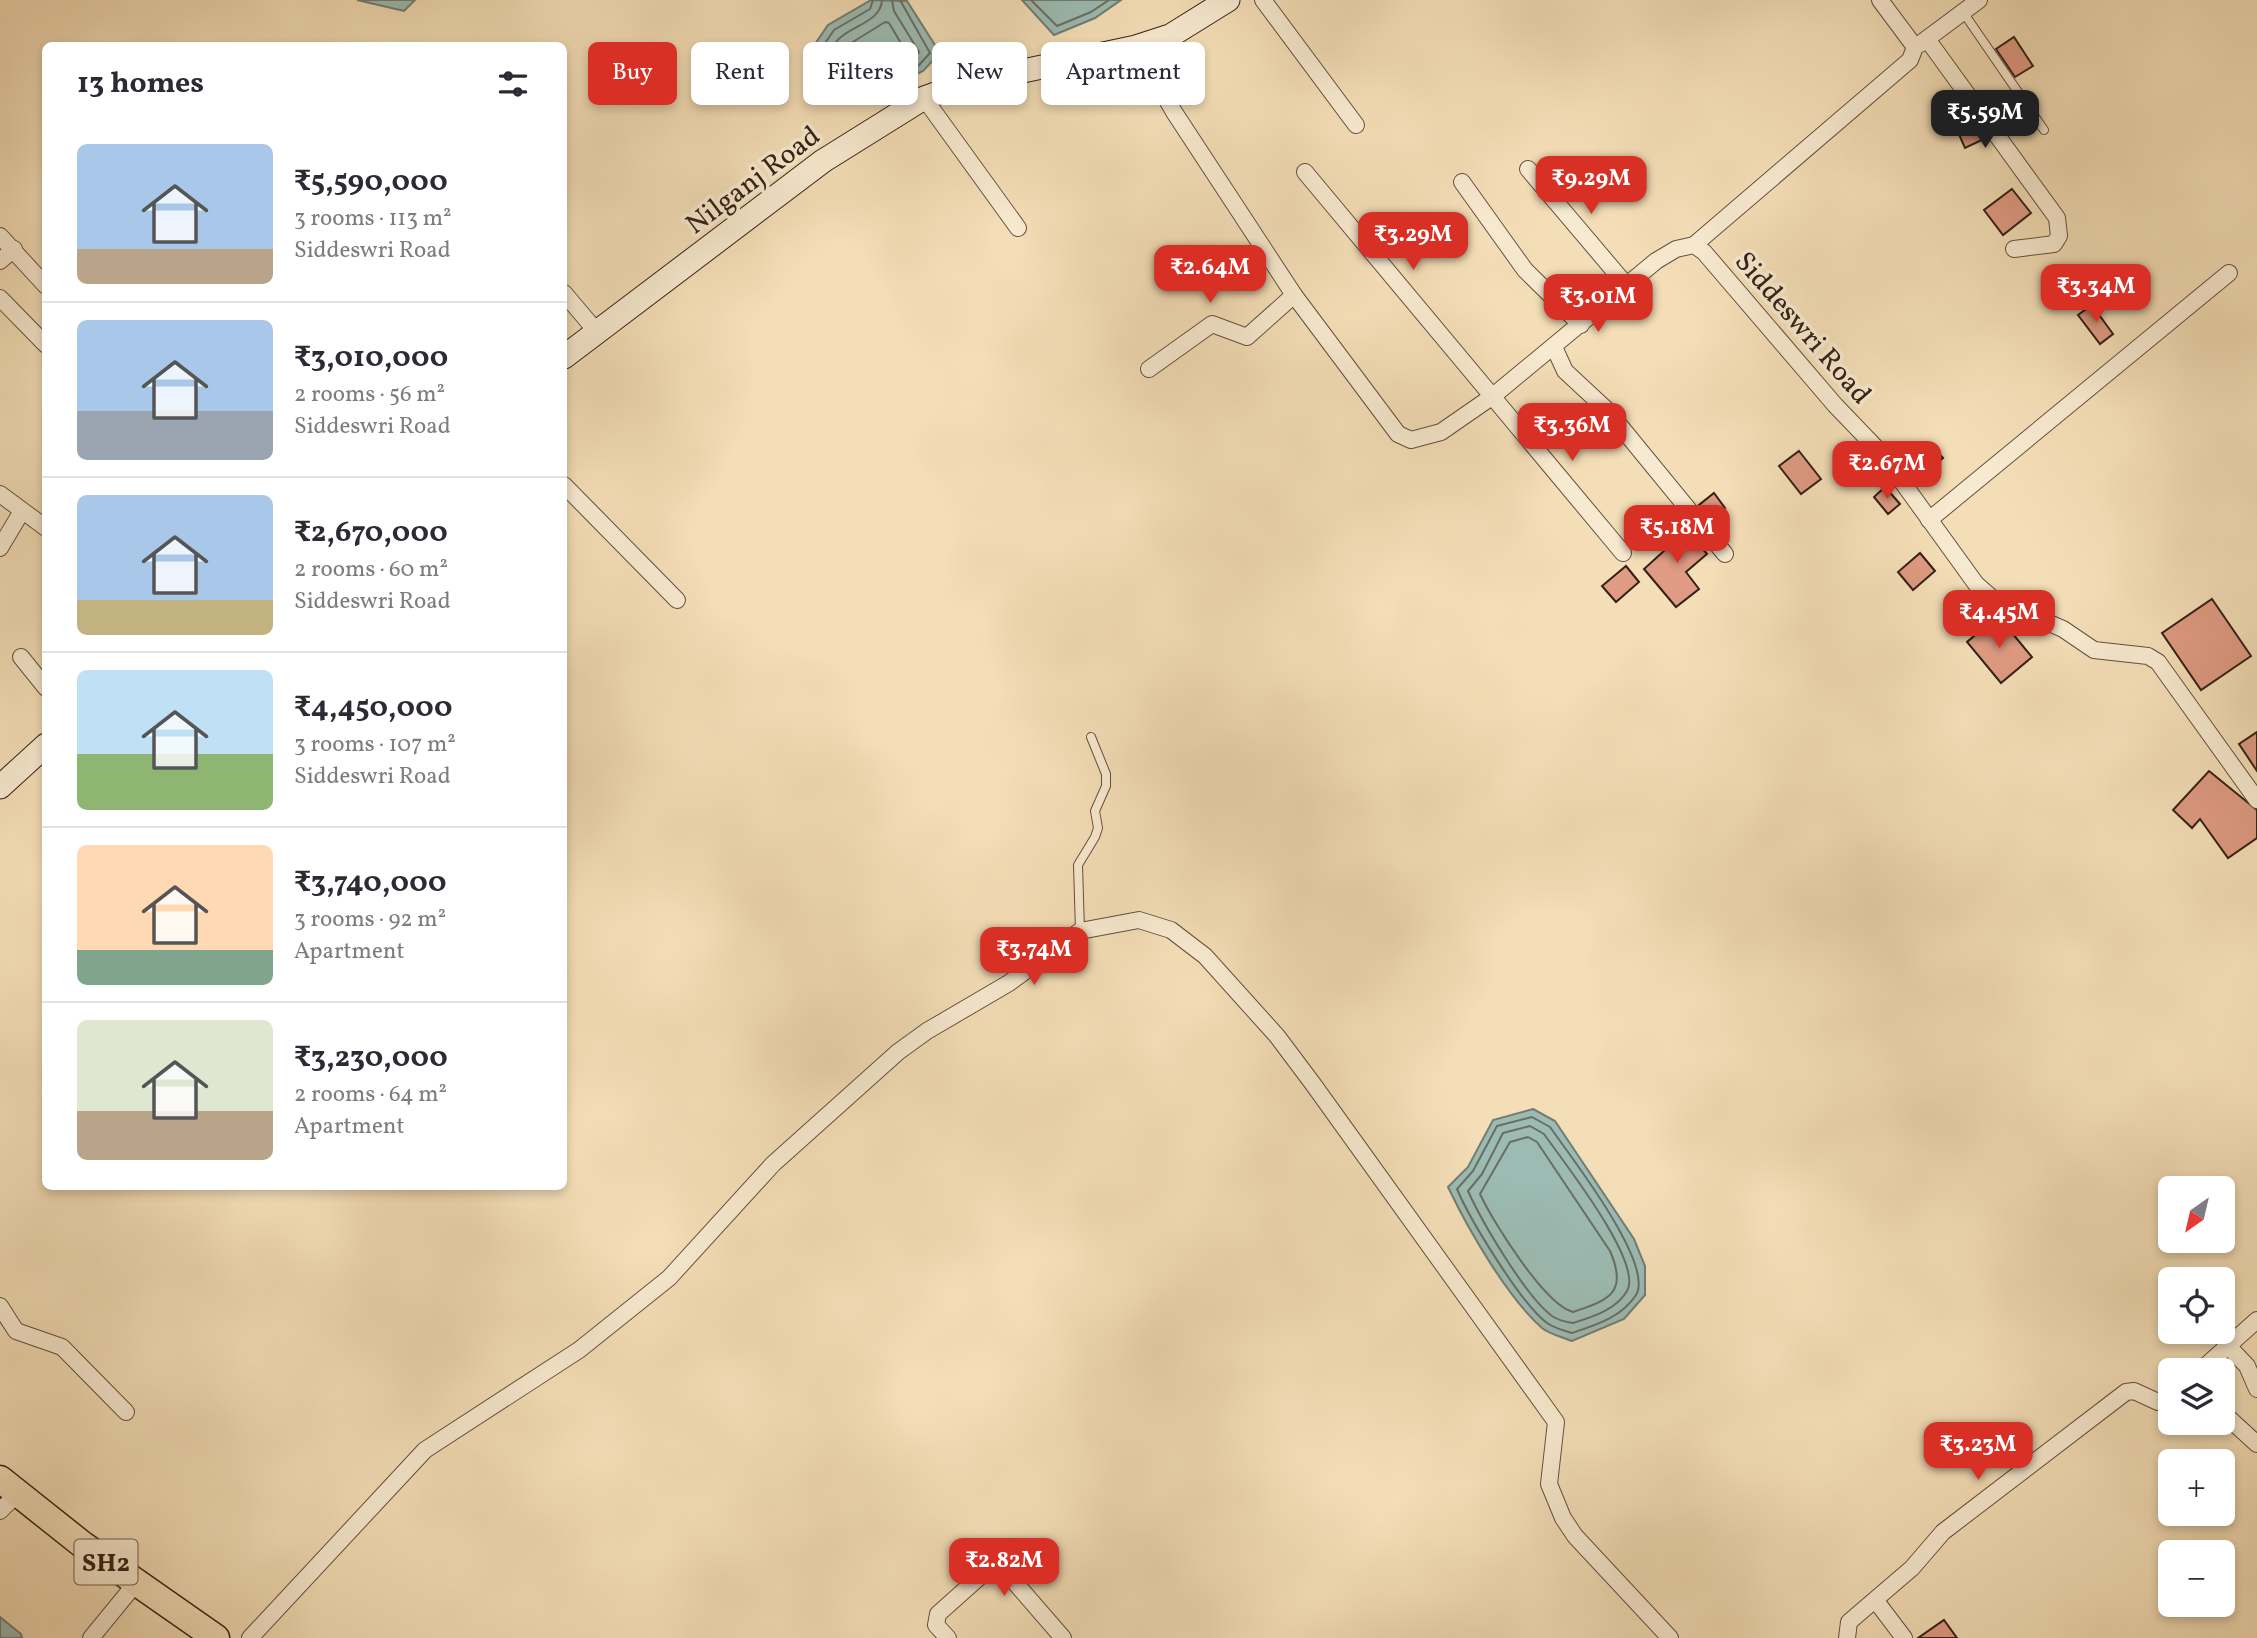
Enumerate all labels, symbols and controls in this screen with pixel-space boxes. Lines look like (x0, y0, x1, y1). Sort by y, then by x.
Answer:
chip: Buy (588, 42, 677, 105)
chip: Rent (691, 42, 789, 105)
chip: Filters (803, 42, 918, 105)
chip: New (932, 42, 1027, 105)
chip: Apartment (1041, 42, 1205, 105)
text: 13 homes (77, 63, 204, 105)
icon: filters (494, 65, 532, 103)
pin: ₹5.59M (1928, 90, 2042, 150)
text: ₹5.59M (1947, 97, 2023, 129)
street label: Nilganj Road (678, 117, 829, 245)
pin: ₹9.29M (1534, 156, 1648, 216)
text: ₹5,590,000 (294, 161, 448, 203)
text: ₹9.29M (1552, 163, 1630, 195)
icon: home (133, 172, 217, 256)
text: 3 rooms · 113 m² (294, 203, 452, 235)
pin: ₹3.29M (1356, 212, 1470, 272)
text: ₹3.29M (1374, 219, 1452, 251)
text: Siddeswri Road (294, 235, 451, 267)
street label: Siddeswri Road (1725, 244, 1879, 413)
pin: ₹2.64M (1153, 246, 1267, 305)
text: ₹2.64M (1170, 252, 1250, 284)
pin: ₹3.34M (2039, 264, 2153, 324)
text: ₹3.34M (2057, 271, 2135, 303)
pin: ₹3.01M (1541, 274, 1655, 334)
text: ₹3.01M (1560, 281, 1636, 313)
text: ₹3,010,000 (294, 337, 448, 379)
icon: home (133, 348, 217, 432)
text: 2 rooms · 56 m² (294, 379, 445, 411)
pin: ₹3.36M (1515, 404, 1629, 463)
text: ₹3.36M (1533, 410, 1611, 442)
text: Siddeswri Road (294, 411, 451, 443)
pin: ₹2.67M (1830, 442, 1944, 501)
text: ₹2.67M (1848, 448, 1926, 480)
pin: ₹5.18M (1620, 505, 1734, 565)
text: ₹2,670,000 (294, 512, 448, 554)
text: ₹5.18M (1640, 512, 1714, 544)
icon: home (133, 523, 217, 607)
text: 2 rooms · 60 m² (294, 554, 448, 586)
text: Siddeswri Road (294, 586, 451, 618)
pin: ₹4.45M (1942, 590, 2056, 650)
text: ₹4.45M (1959, 597, 2039, 629)
text: ₹4,450,000 (294, 687, 453, 729)
icon: home (133, 698, 217, 782)
text: 3 rooms · 107 m² (294, 729, 456, 761)
text: Siddeswri Road (294, 761, 451, 793)
text: ₹3,740,000 (294, 862, 446, 904)
icon: home (133, 873, 217, 957)
text: 3 rooms · 92 m² (294, 904, 446, 936)
pin: ₹3.74M (977, 928, 1091, 987)
text: ₹3.74M (996, 934, 1072, 966)
text: Apartment (294, 936, 405, 968)
text: ₹3,230,000 (294, 1037, 448, 1079)
icon: home (133, 1048, 217, 1132)
text: 2 rooms · 64 m² (294, 1079, 447, 1111)
text: Apartment (294, 1111, 405, 1143)
north arrow (2158, 1176, 2235, 1253)
map controls (2158, 1176, 2235, 1617)
button: locate (2158, 1267, 2235, 1344)
button: layers (2158, 1358, 2235, 1435)
pin: ₹3.23M (1921, 1422, 2035, 1482)
text: ₹3.23M (1940, 1429, 2016, 1461)
button: + (2158, 1449, 2235, 1526)
pin: ₹2.82M (947, 1538, 1061, 1598)
road number: SH2 (74, 1540, 138, 1584)
button: − (2158, 1540, 2235, 1617)
text: ₹2.82M (965, 1545, 1043, 1577)

